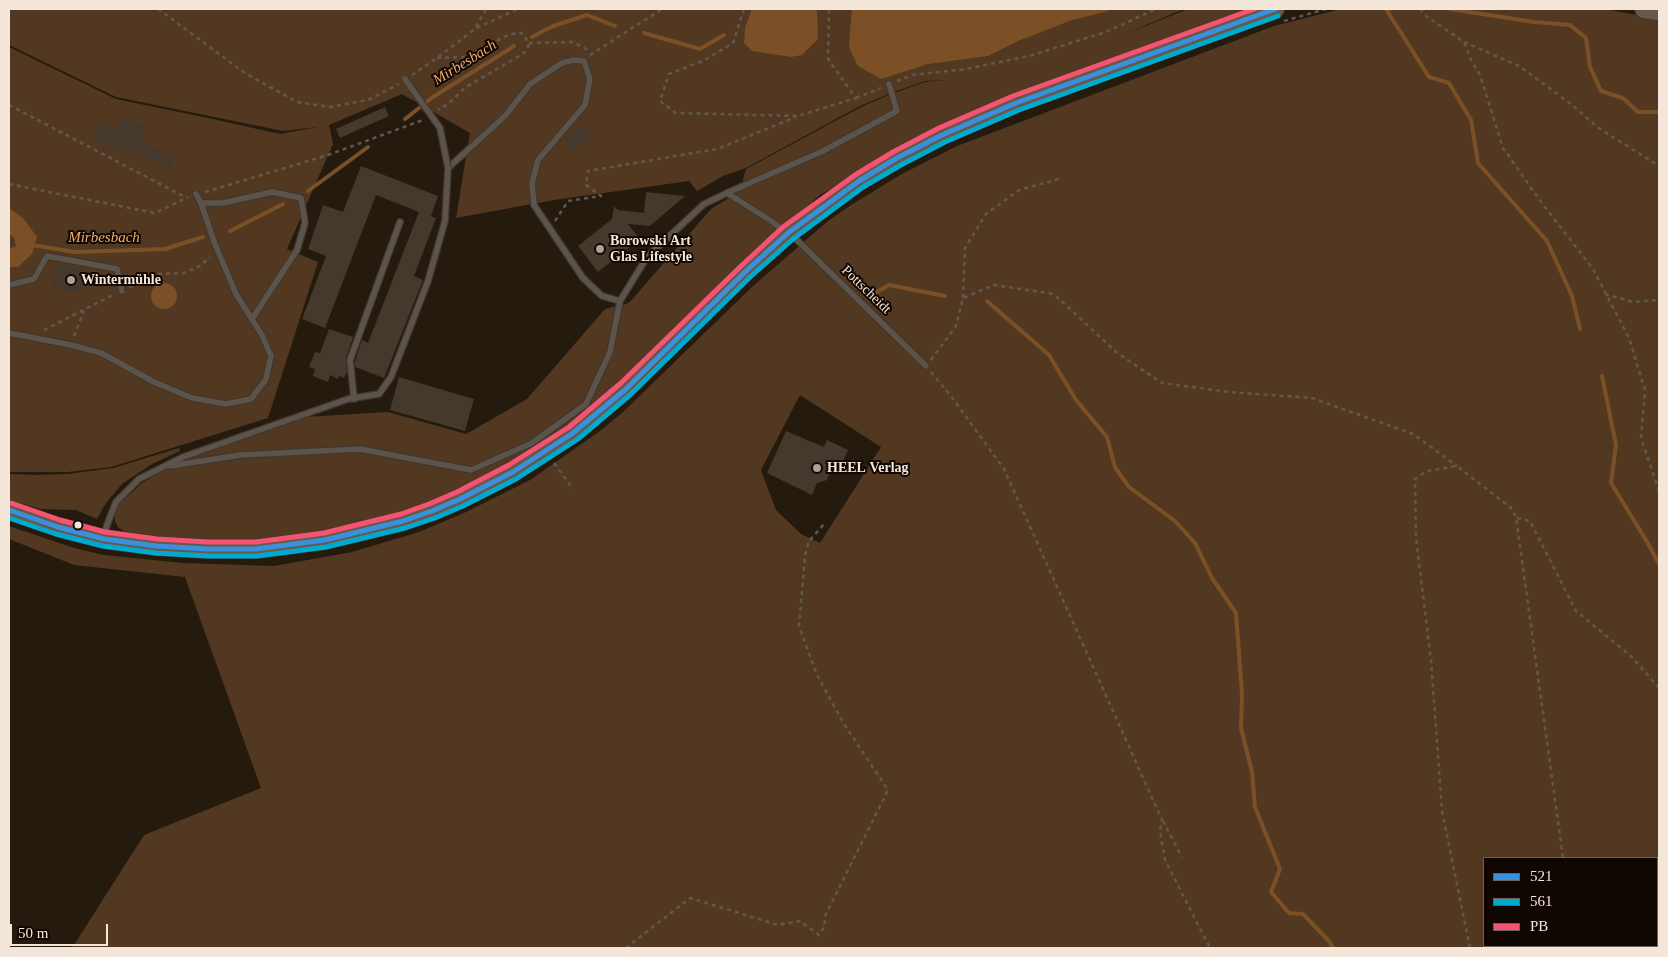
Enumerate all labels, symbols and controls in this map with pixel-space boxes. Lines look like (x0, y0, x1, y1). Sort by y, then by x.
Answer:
water label: Mirbesbach (430, 36, 500, 90)
water label: Mirbesbach (68, 229, 140, 247)
place label: Borowski Art Glas Lifestyle (610, 233, 692, 266)
marker: Borowski Art Glas Lifestyle (594, 243, 606, 255)
street label: Pottscheidt (838, 262, 894, 318)
place label: Wintermühle (81, 272, 161, 288)
marker: Wintermühle (65, 274, 77, 286)
place label: HEEL Verlag (827, 460, 909, 476)
marker: HEEL Verlag (811, 462, 823, 474)
unlabelled marker (73, 520, 83, 530)
legend (1483, 857, 1658, 947)
text: 521 (1530, 868, 1553, 884)
text: 561 (1530, 893, 1553, 909)
scale bar (12, 914, 110, 946)
text: PB (1530, 918, 1548, 934)
text: 50 m (18, 925, 48, 941)

